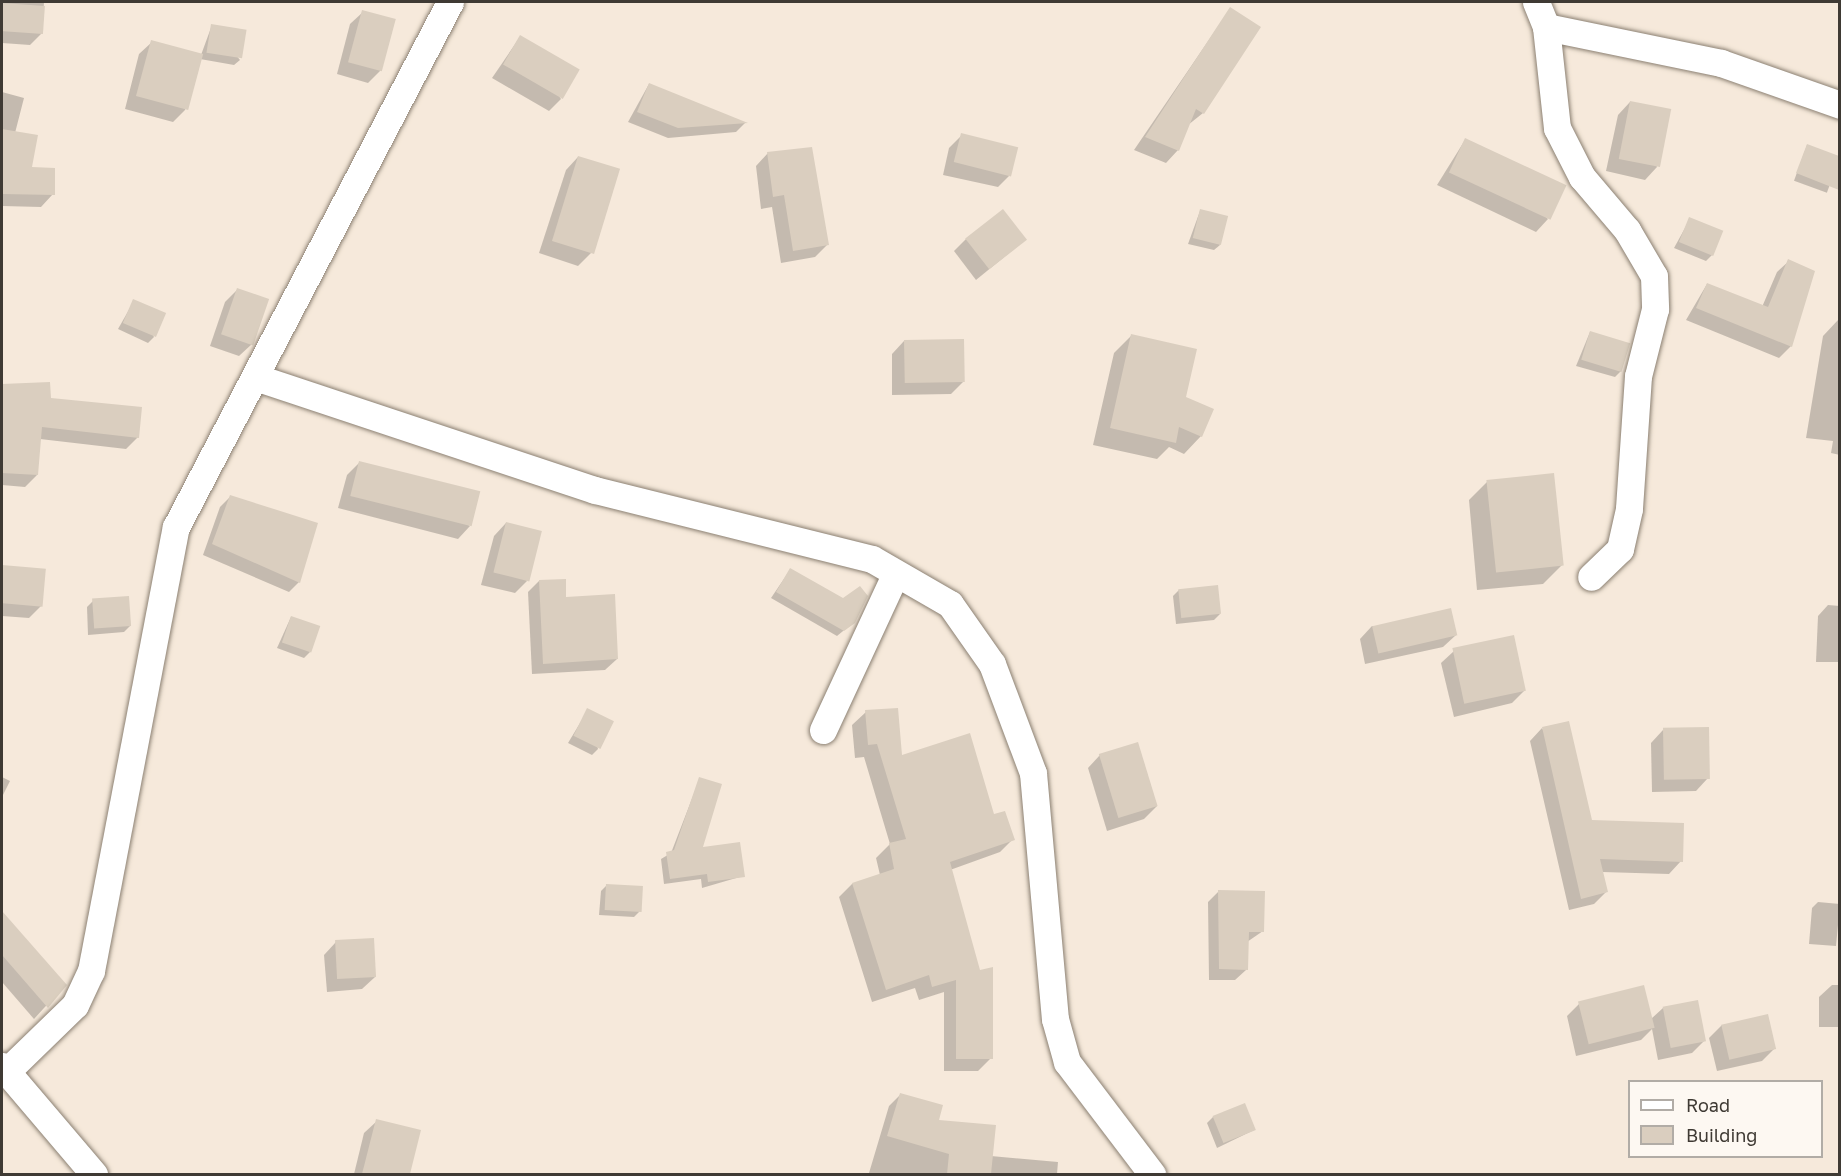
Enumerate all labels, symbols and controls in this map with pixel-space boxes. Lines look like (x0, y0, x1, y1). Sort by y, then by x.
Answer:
legend (1628, 1080, 1823, 1158)
text: Road (1686, 1094, 1730, 1116)
text: Building (1686, 1124, 1757, 1146)

